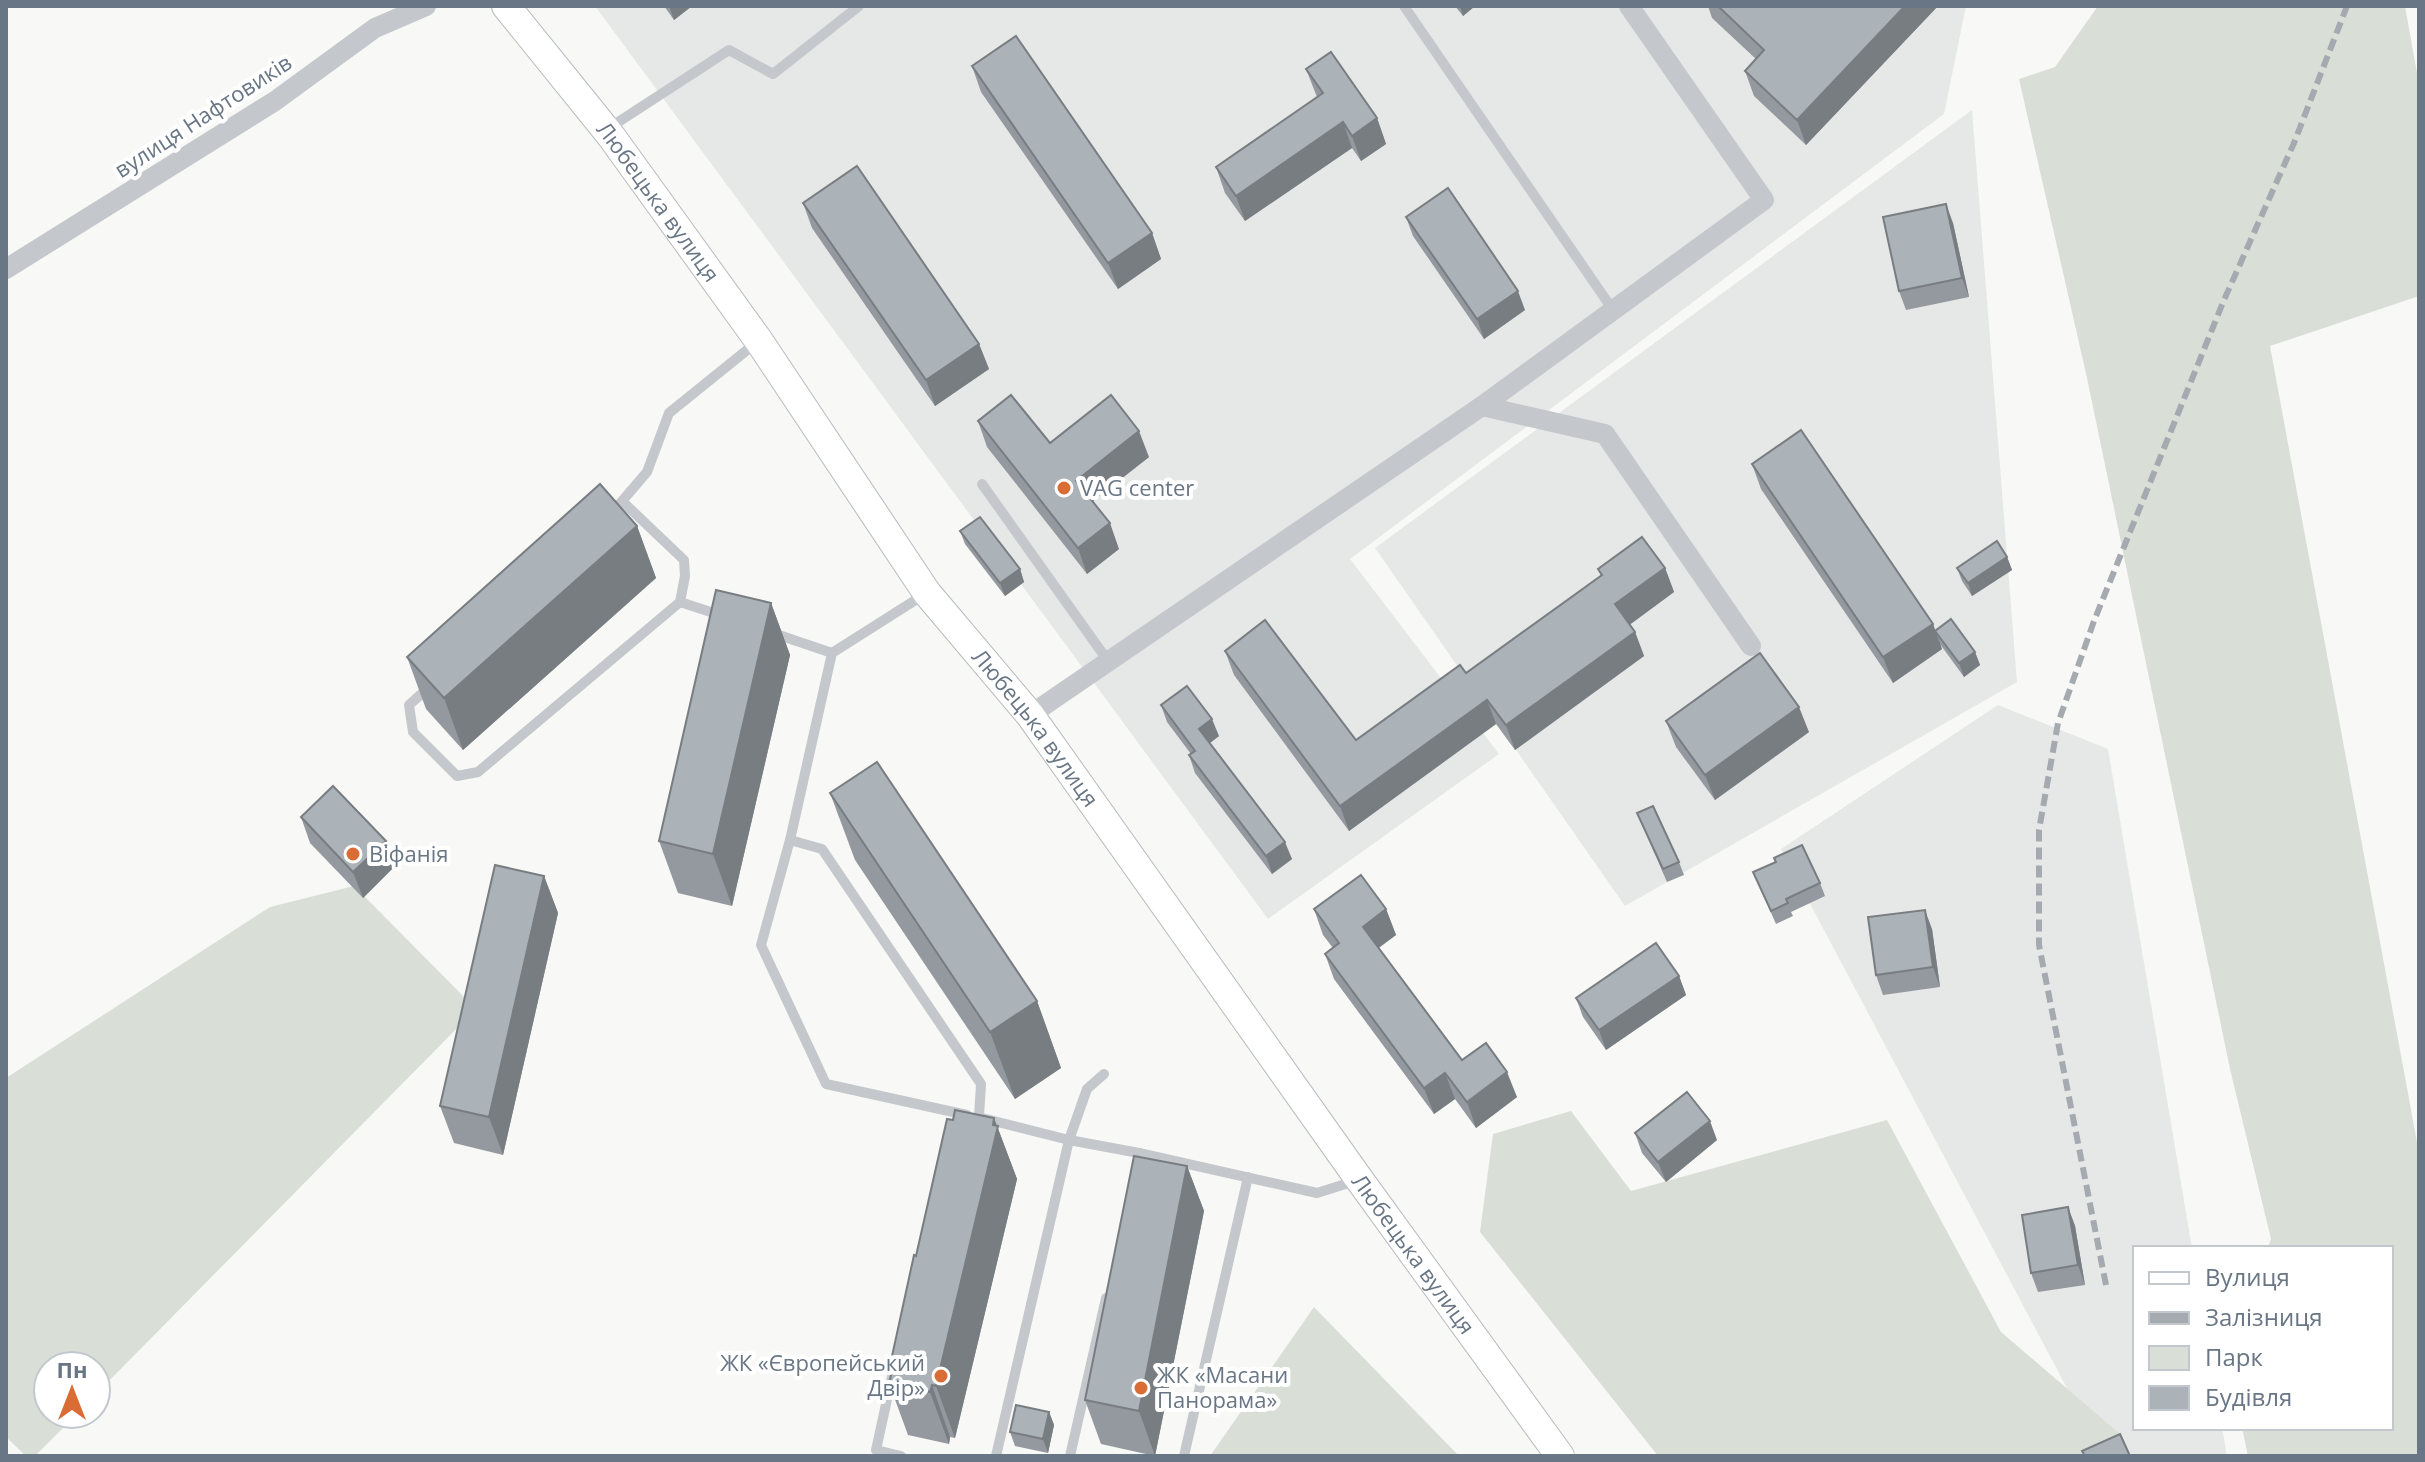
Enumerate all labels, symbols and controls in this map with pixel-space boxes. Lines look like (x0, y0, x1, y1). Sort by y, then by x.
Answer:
street label: вулиця Нафтовиків (108, 47, 297, 184)
street label: Любецька вулиця (591, 114, 727, 287)
place label: VAG center (1080, 472, 1194, 502)
marker: VAG center (1055, 479, 1073, 497)
street label: Любецька вулиця (966, 642, 1106, 812)
place label: Віфанія (369, 838, 448, 868)
marker: Віфанія (344, 845, 362, 863)
street label: Любецька вулиця (1346, 1167, 1483, 1340)
legend (2133, 1246, 2393, 1430)
text: Вулиця (2205, 1260, 2290, 1293)
text: Залізниця (2205, 1300, 2322, 1333)
text: Парк (2205, 1340, 2263, 1373)
place label: ЖК «Європейський Двір» (720, 1347, 925, 1402)
north arrow (32, 1350, 112, 1430)
text: Пн (57, 1354, 87, 1384)
place label: ЖК «Масани Панорама» (1157, 1359, 1288, 1414)
marker: ЖК «Європейський Двір» (932, 1367, 950, 1385)
marker: ЖК «Масани Панорама» (1132, 1379, 1150, 1397)
text: Будівля (2205, 1380, 2292, 1413)

